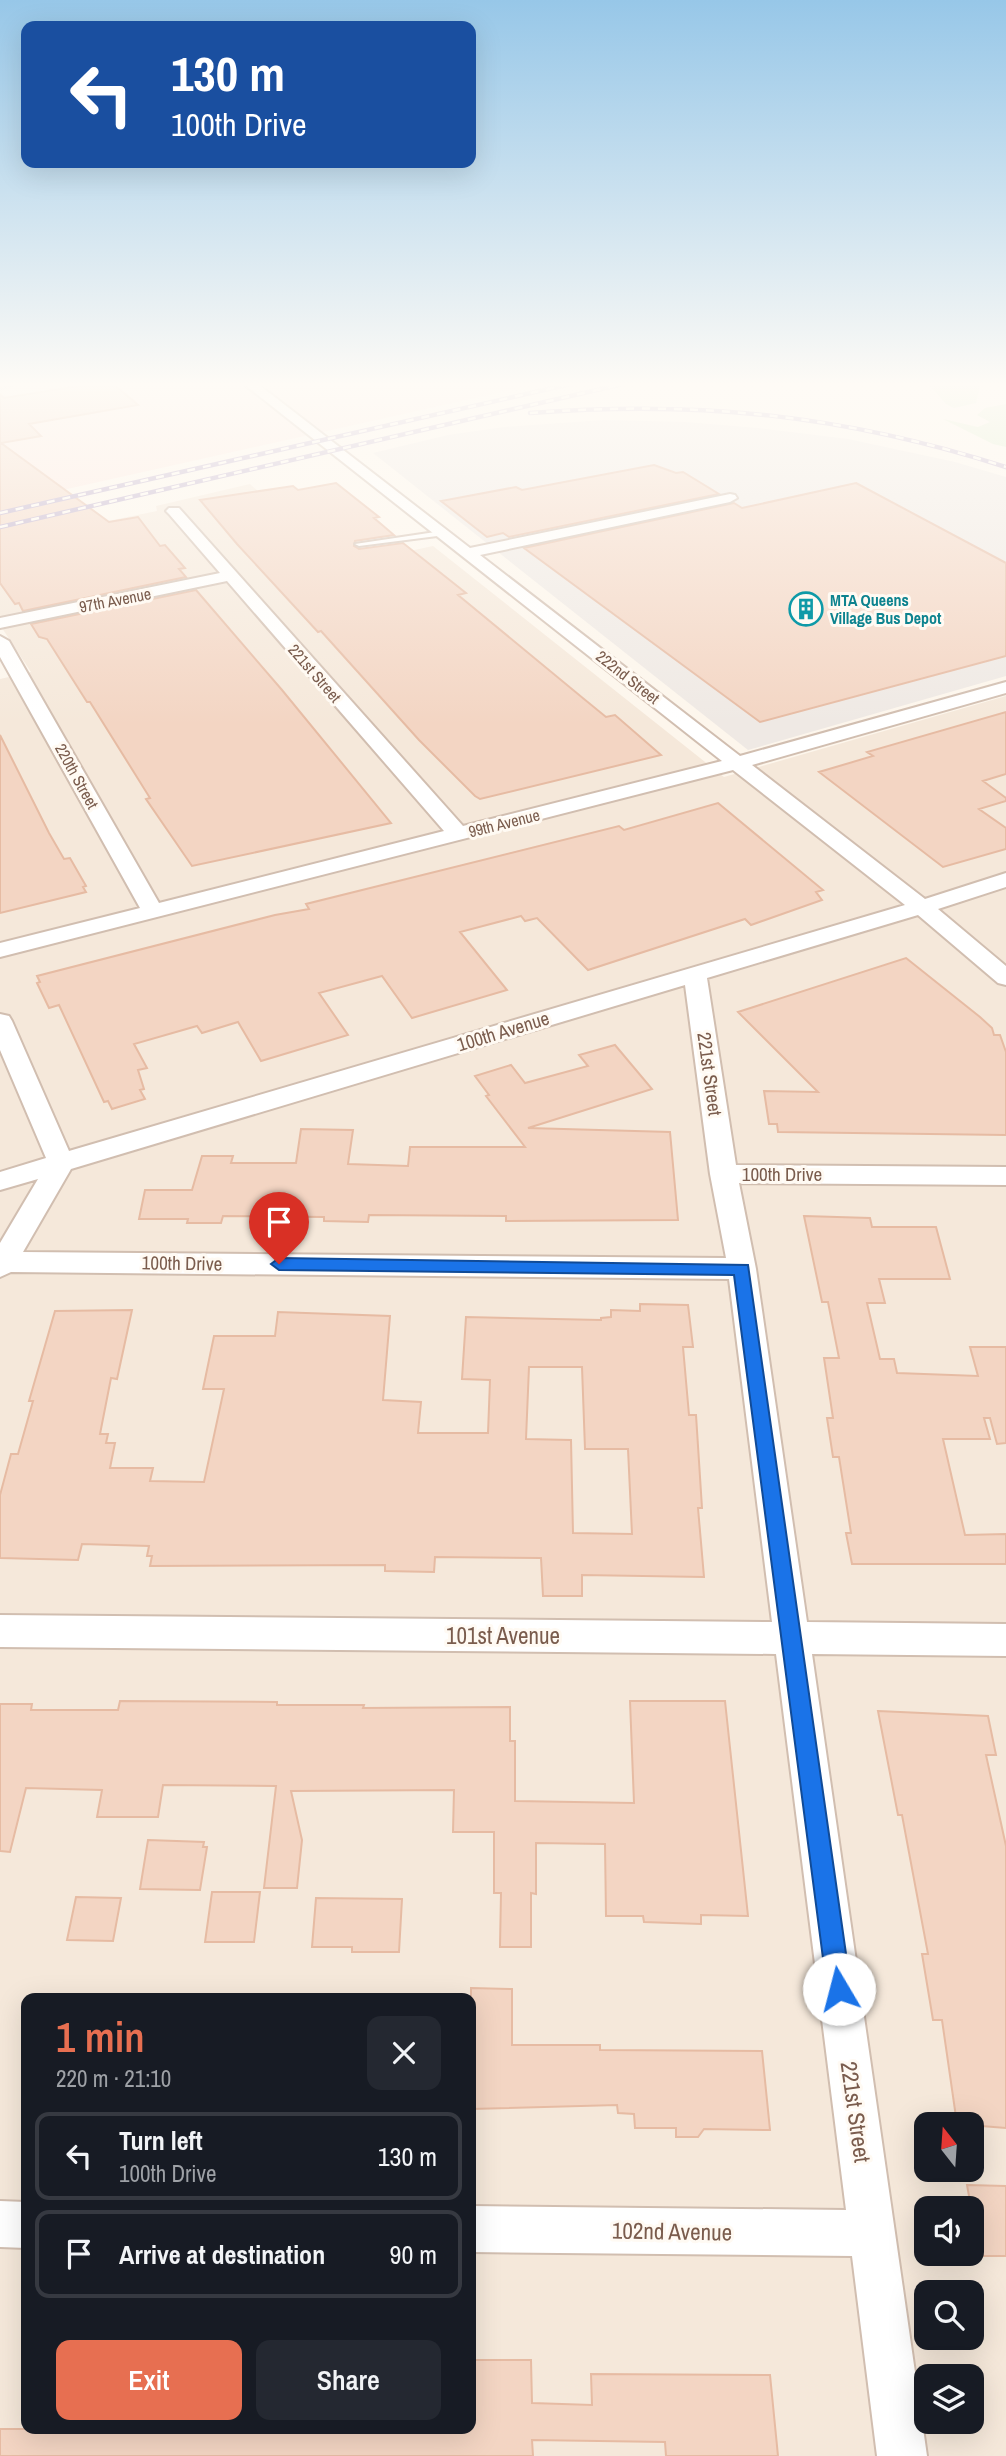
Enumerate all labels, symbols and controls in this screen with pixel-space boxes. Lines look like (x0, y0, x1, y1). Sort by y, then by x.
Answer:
text: 130 m (171, 40, 285, 106)
icon: left (56, 49, 147, 140)
text: 100th Drive (171, 103, 307, 146)
street label: 97th Avenue (77, 582, 153, 618)
place label: MTA Queens Village Bus Depot (830, 589, 942, 629)
building icon: MTA Queens Village Bus Depot (787, 590, 825, 628)
street label: 221st Street (283, 639, 347, 707)
street label: 222nd Street (592, 645, 665, 709)
street label: 220th Street (50, 739, 104, 813)
street label: 99th Avenue (466, 804, 542, 842)
street label: 100th Avenue (454, 1005, 552, 1057)
street label: 221st Street (691, 1031, 729, 1118)
street label: 100th Drive (742, 1161, 822, 1187)
pin (249, 1192, 309, 1264)
icon: arrive (260, 1203, 298, 1241)
street label: 100th Drive (142, 1249, 222, 1277)
street label: 101st Avenue (446, 1620, 560, 1651)
position arrow (802, 1952, 876, 2026)
text: 1 min (56, 2009, 145, 2065)
button: close (367, 2016, 441, 2090)
street label: 221st Street (834, 2059, 878, 2165)
text: 220 m · 21:10 (56, 2063, 171, 2094)
north arrow (914, 2112, 984, 2182)
map controls (914, 2112, 984, 2434)
text: Turn left (119, 2123, 203, 2158)
icon: left (60, 2137, 98, 2175)
text: 130 m (378, 2139, 437, 2174)
text: 100th Drive (119, 2158, 217, 2189)
button: sound (914, 2196, 984, 2266)
street label: 102nd Avenue (612, 2214, 732, 2248)
icon: arrive (60, 2235, 98, 2273)
text: Arrive at destination (119, 2237, 325, 2272)
text: 90 m (390, 2237, 437, 2272)
button: search (914, 2280, 984, 2350)
button: Exit (56, 2340, 242, 2420)
button: Share (256, 2340, 441, 2420)
button: layers (914, 2364, 984, 2434)

